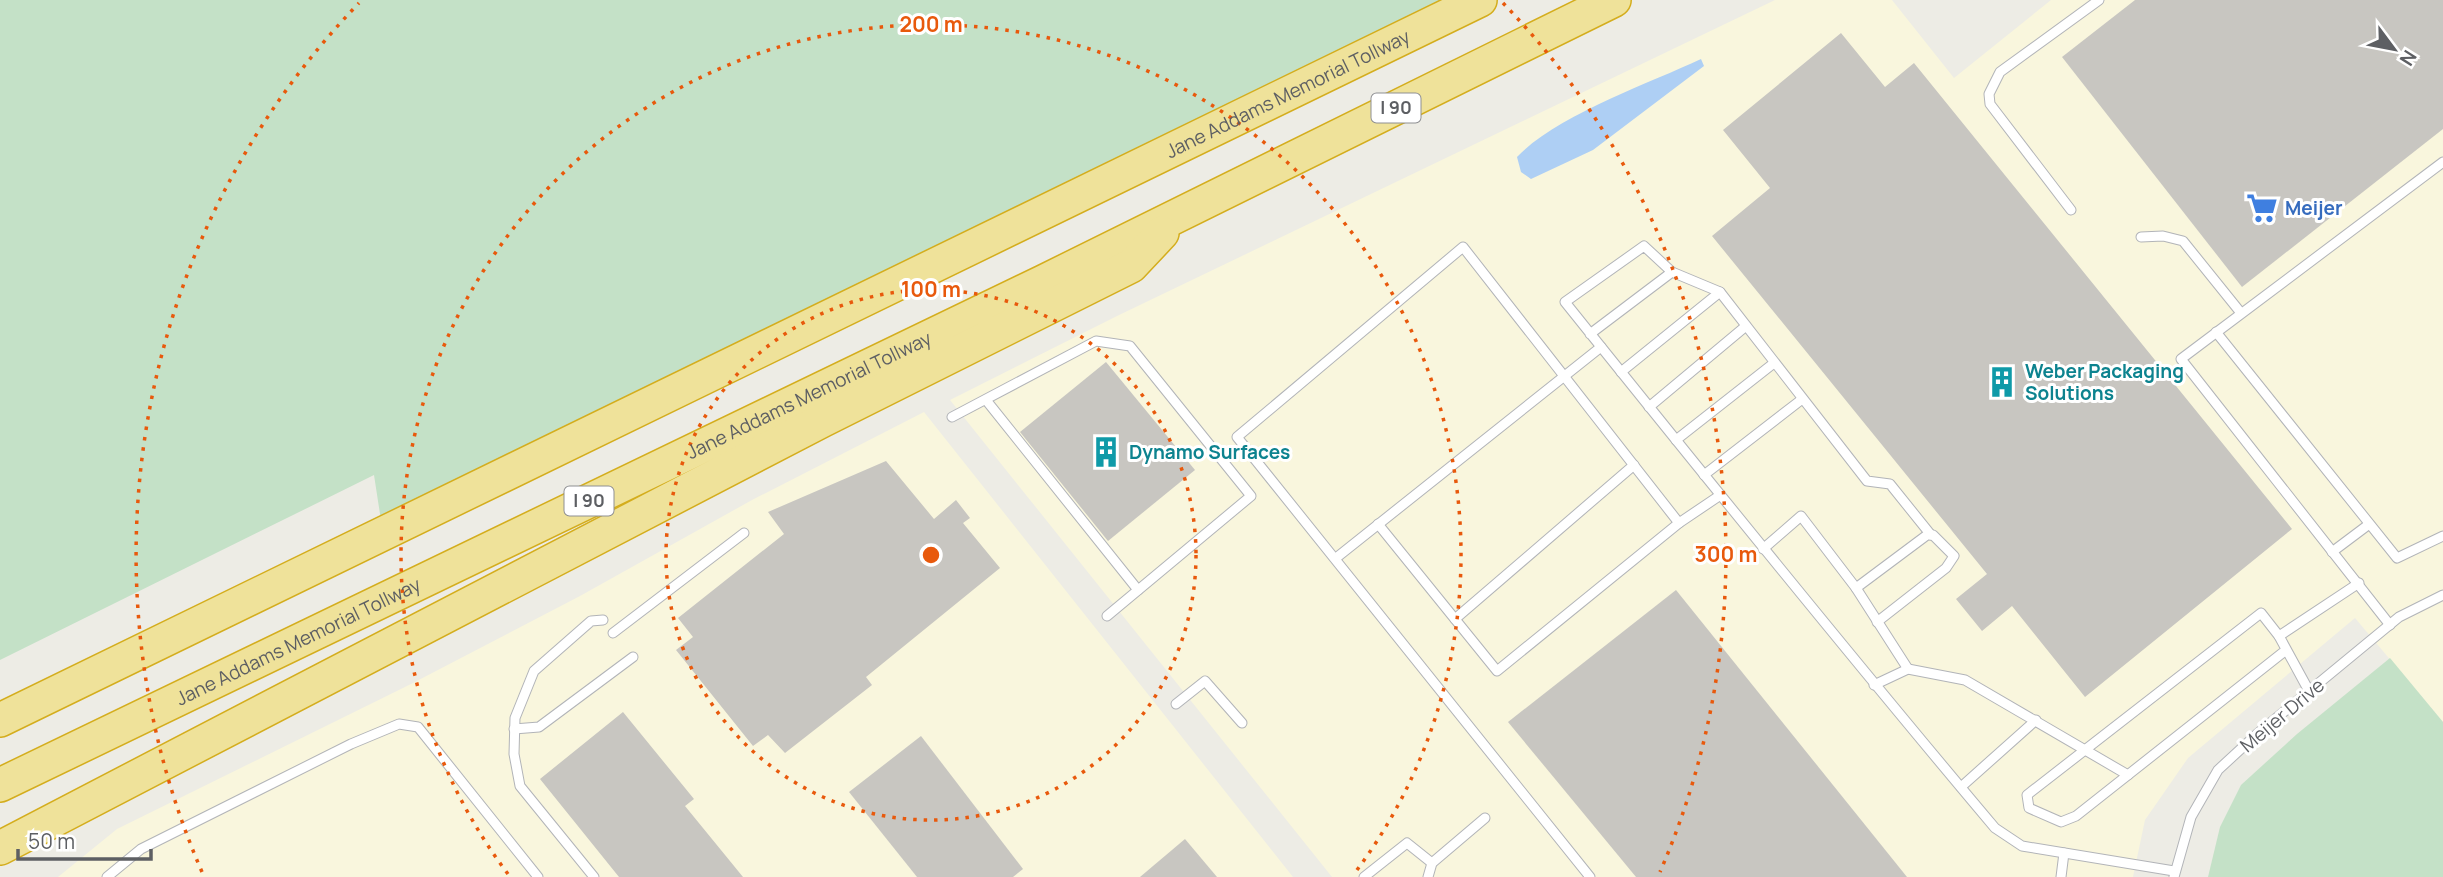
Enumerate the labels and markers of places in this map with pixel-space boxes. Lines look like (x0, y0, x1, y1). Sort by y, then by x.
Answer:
supermarket icon: Meijer (2245, 191, 2279, 225)
place label: Meijer (2285, 195, 2343, 221)
place label: Weber Packaging Solutions (2025, 358, 2184, 406)
building icon: Weber Packaging Solutions (1985, 365, 2019, 399)
building icon: Dynamo Surfaces (1089, 435, 1123, 469)
place label: Dynamo Surfaces (1129, 439, 1290, 465)
centre of rings (919, 543, 943, 567)

